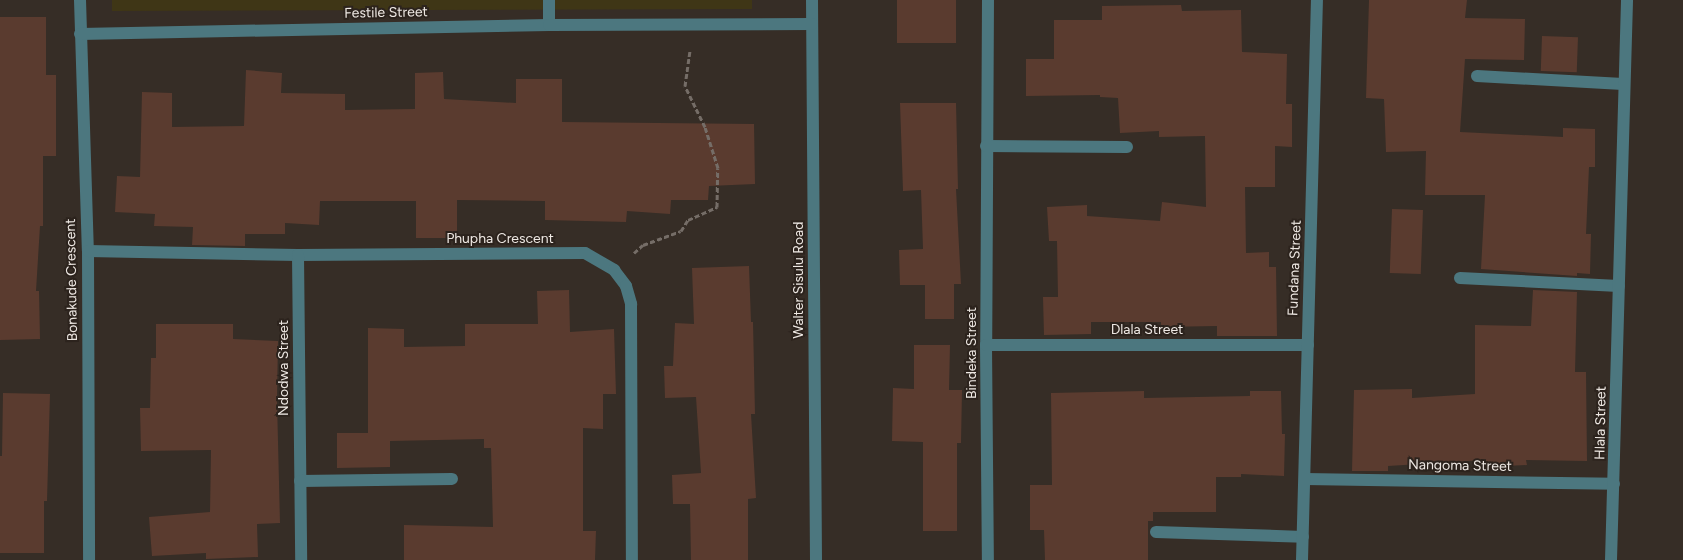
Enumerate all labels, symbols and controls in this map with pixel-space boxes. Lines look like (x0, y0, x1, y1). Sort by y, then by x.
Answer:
street label: Festile Street (344, 4, 428, 22)
street label: Bonakude Crescent (63, 218, 81, 342)
street label: Fundana Street (1285, 220, 1305, 316)
street label: Walter Sisulu Road (791, 222, 807, 338)
street label: Phupha Crescent (446, 231, 554, 247)
street label: Bindeka Street (964, 307, 980, 399)
street label: Ndodwa Street (276, 320, 292, 416)
street label: Dlala Street (1111, 322, 1183, 338)
street label: Hlala Street (1592, 386, 1610, 460)
street label: Nangoma Street (1408, 457, 1512, 475)

